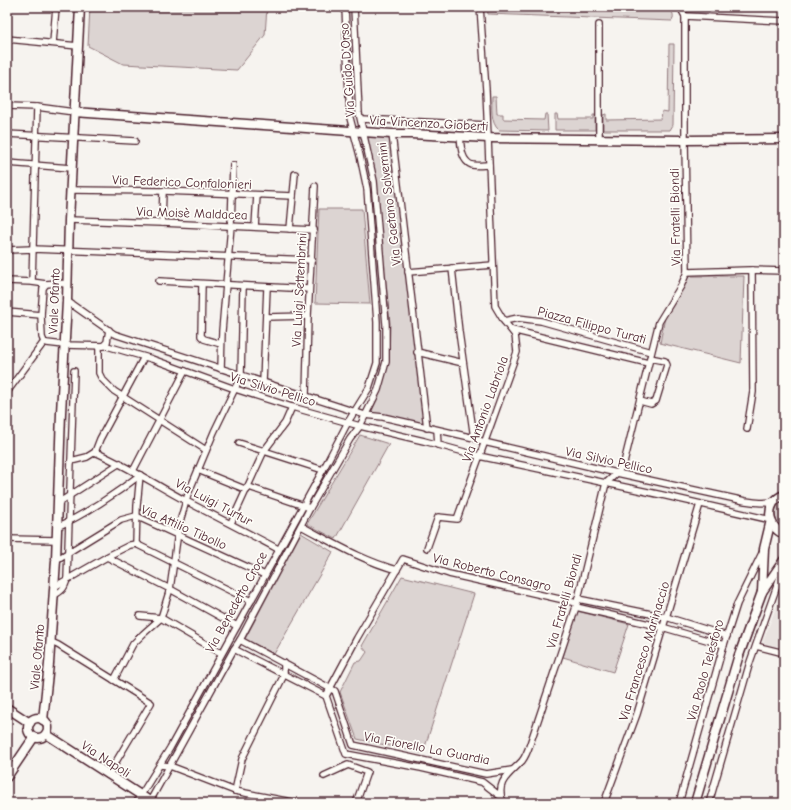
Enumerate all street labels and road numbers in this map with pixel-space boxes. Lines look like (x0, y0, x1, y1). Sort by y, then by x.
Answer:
street label: Via Guido D'Orso (336, 22, 358, 118)
street label: Via Vincenzo Gioberti (369, 112, 489, 134)
street label: Via Gaetano Salvemini (374, 141, 404, 267)
street label: Via Fratelli Biondi (667, 168, 683, 266)
street label: Via Federico Confalonieri (112, 172, 252, 192)
street label: Via Moisè Maldacea (136, 204, 248, 222)
street label: Via Luigi Settembrini (289, 233, 309, 347)
street label: Viale Ofanto (45, 268, 63, 334)
street label: Piazza Filippo Turati (536, 303, 648, 347)
street label: Via Antonio Labriola (459, 354, 511, 464)
street label: Via Silvio Pellico (228, 369, 318, 409)
street label: Via Silvio Pellico (564, 443, 654, 477)
street label: Via Luigi Turtur (173, 475, 256, 529)
street label: Via Attilio Tibollo (139, 501, 229, 553)
street label: Via Benedetto Croce (202, 548, 270, 655)
street label: Via Roberto Consagro (431, 550, 553, 594)
street label: Via Fratelli Biondi (543, 552, 585, 650)
street label: Via Francesco Marinaccio (616, 579, 672, 722)
street label: Via Paolo Telesforo (683, 618, 727, 722)
street label: Viale Ofanto (27, 623, 47, 691)
street label: Via Fiorello La Guardia (363, 728, 491, 768)
street label: Via Napoli (79, 738, 133, 780)

